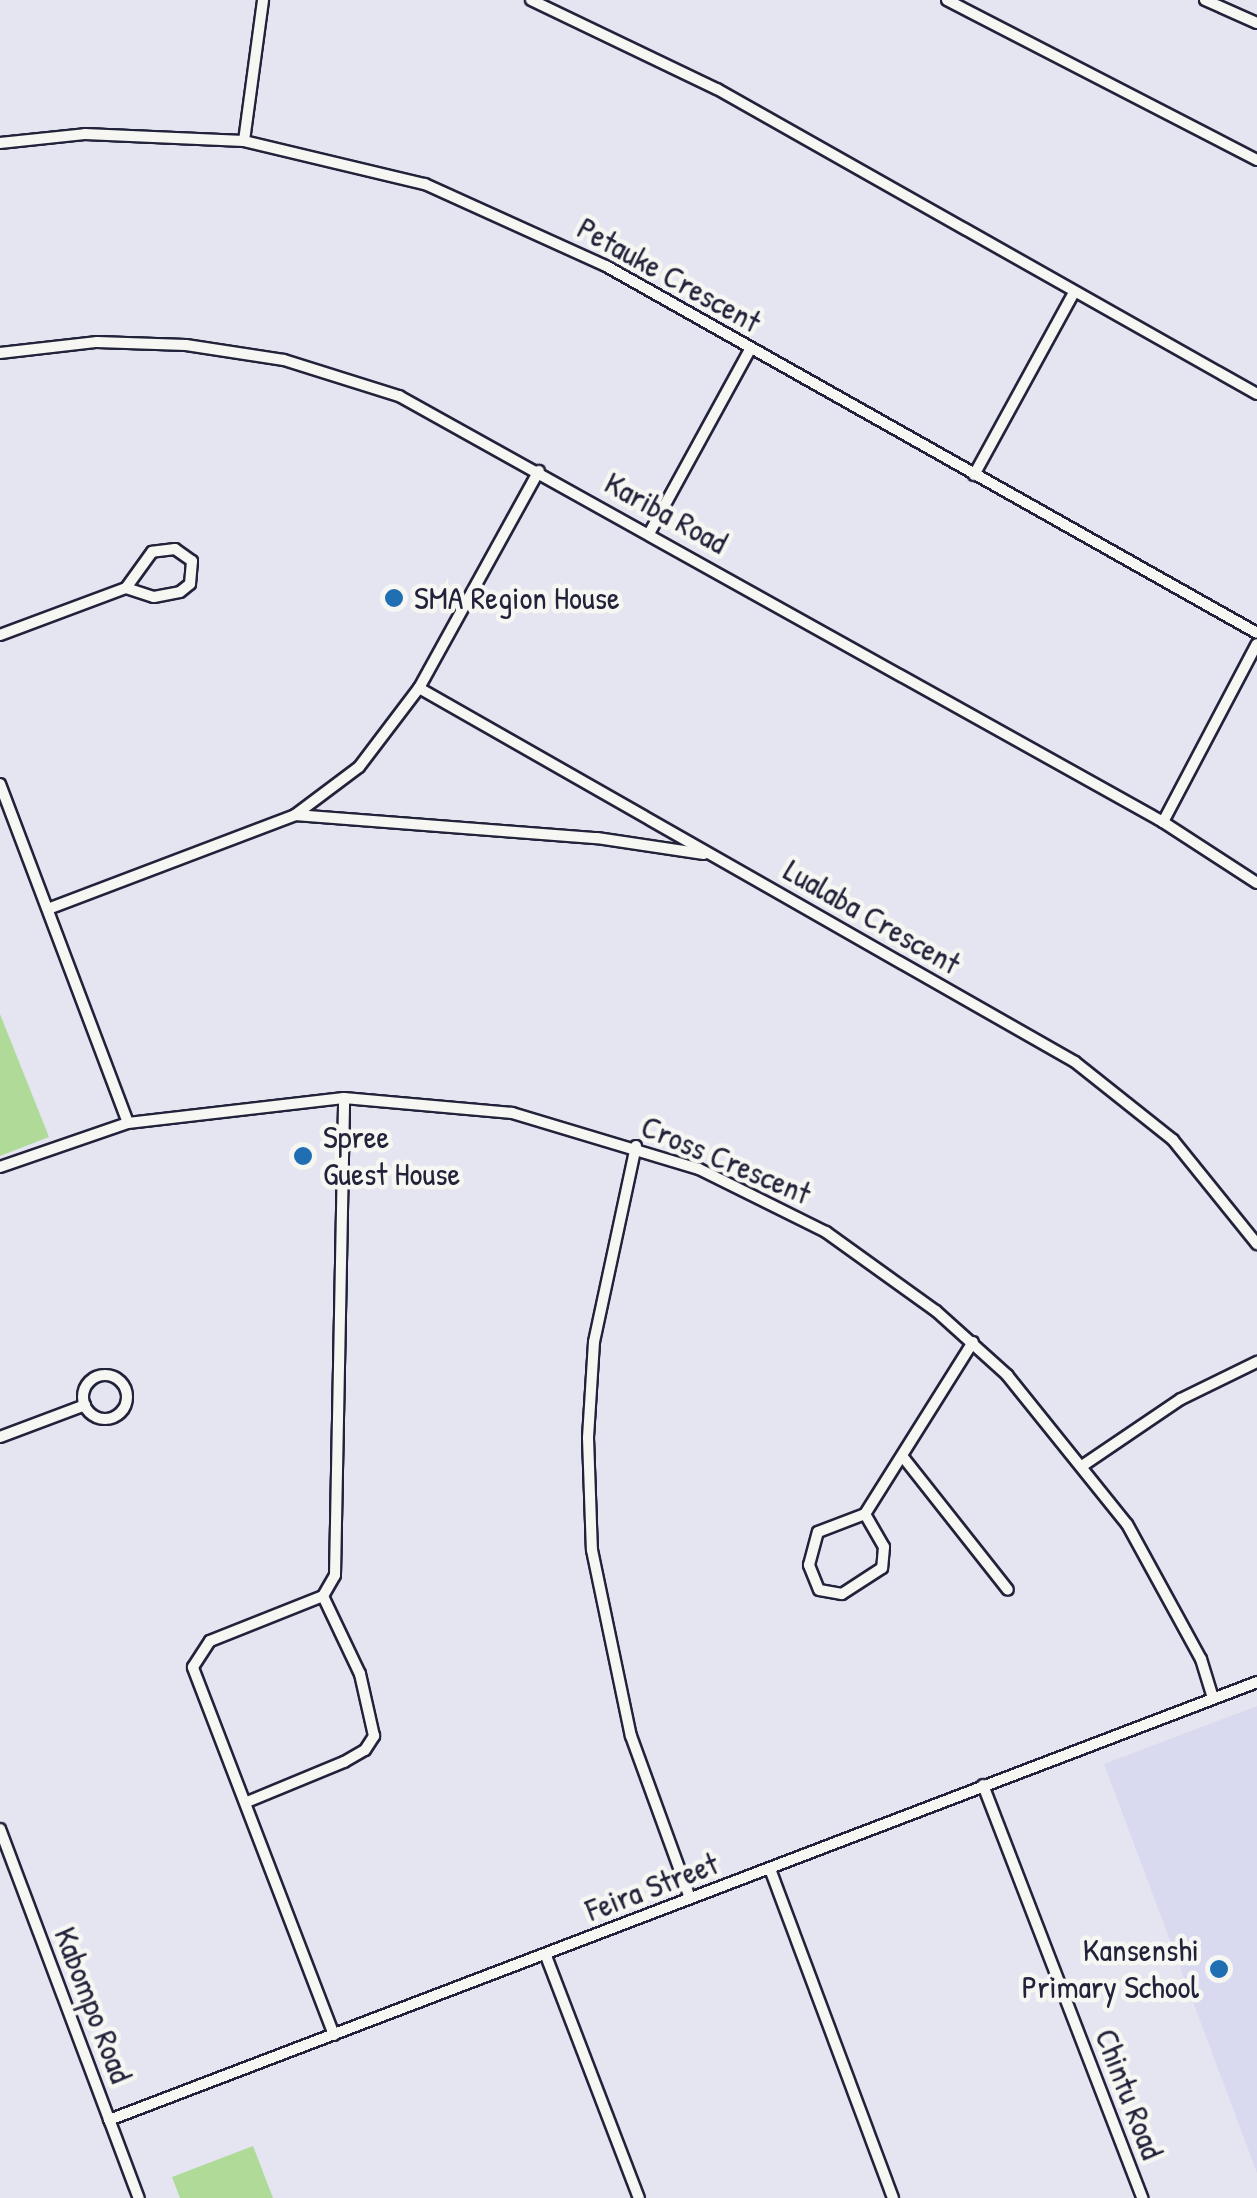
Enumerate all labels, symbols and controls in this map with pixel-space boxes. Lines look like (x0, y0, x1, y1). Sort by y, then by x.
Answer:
street label: Petauke Crescent (571, 209, 767, 341)
street label: Kariba Road (598, 464, 734, 562)
place label: SMA Region House (414, 579, 620, 617)
marker: SMA Region House (383, 587, 405, 609)
street label: Lualaba Crescent (777, 851, 967, 983)
street label: Cross Crescent (636, 1107, 816, 1213)
place label: Spree Guest House (323, 1119, 460, 1194)
marker: Spree Guest House (292, 1145, 314, 1167)
street label: Feira Street (580, 1844, 724, 1930)
street label: Kabompo Road (46, 1922, 140, 2088)
place label: Kansenshi Primary School (1022, 1932, 1199, 2007)
marker: Kansenshi Primary School (1208, 1958, 1230, 1980)
street label: Chintu Road (1087, 2024, 1171, 2164)

